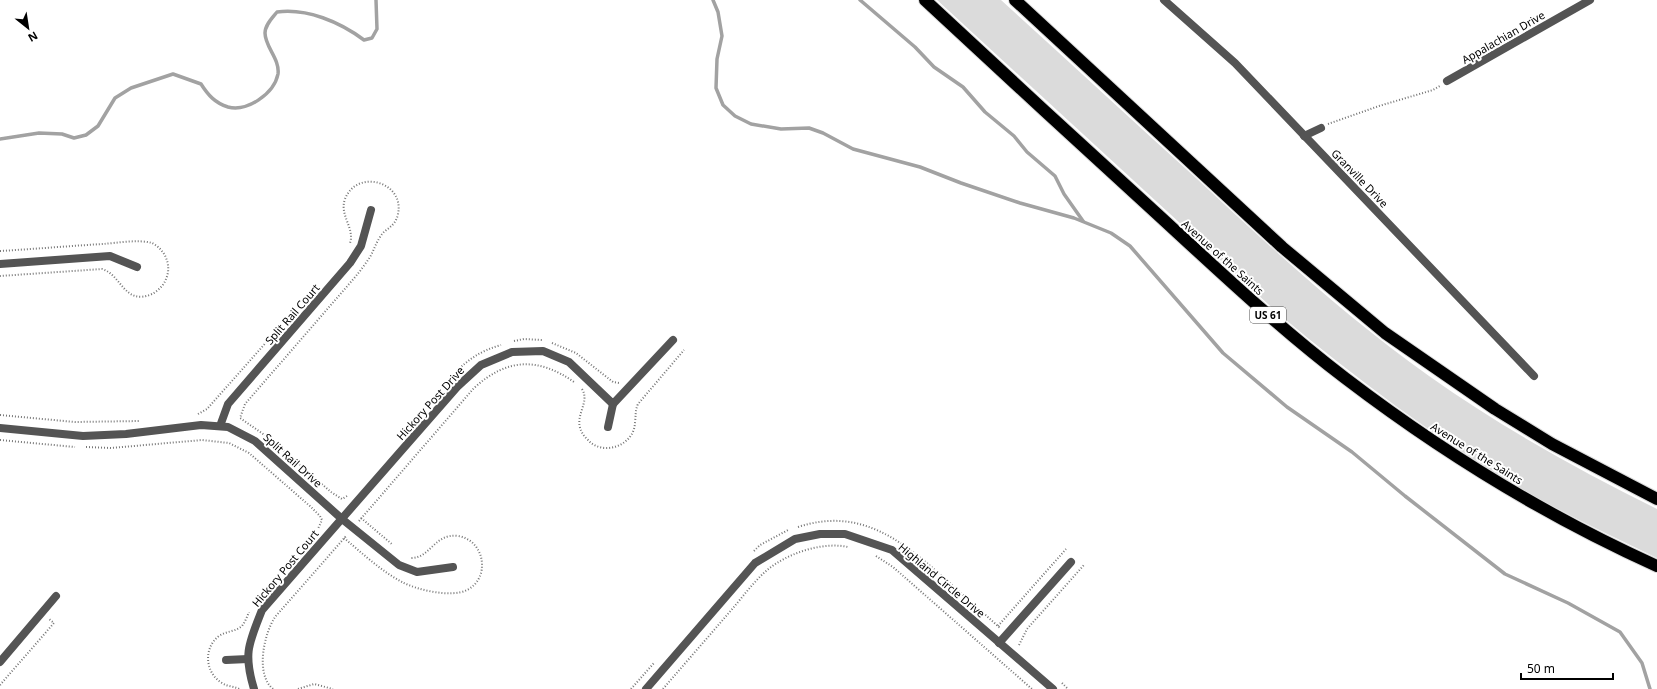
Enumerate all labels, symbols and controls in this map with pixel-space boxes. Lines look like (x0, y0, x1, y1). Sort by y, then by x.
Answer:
street label: Appalachian Drive (1459, 7, 1547, 67)
north arrow (8, 8, 48, 48)
text: N (26, 28, 41, 46)
street label: Granville Drive (1328, 146, 1392, 210)
street label: Avenue of the Saints (1179, 216, 1267, 298)
street label: Split Rail Court (261, 280, 323, 348)
road number: US 61 (1250, 307, 1286, 323)
street label: Hickory Post Drive (393, 363, 467, 443)
street label: Avenue of the Saints (1428, 419, 1526, 487)
street label: Split Rail Drive (260, 430, 326, 490)
street label: Hickory Post Court (248, 526, 322, 610)
street label: Highland Circle Drive (896, 539, 988, 621)
scale bar (1521, 655, 1613, 681)
text: 50 m (1527, 660, 1555, 677)

